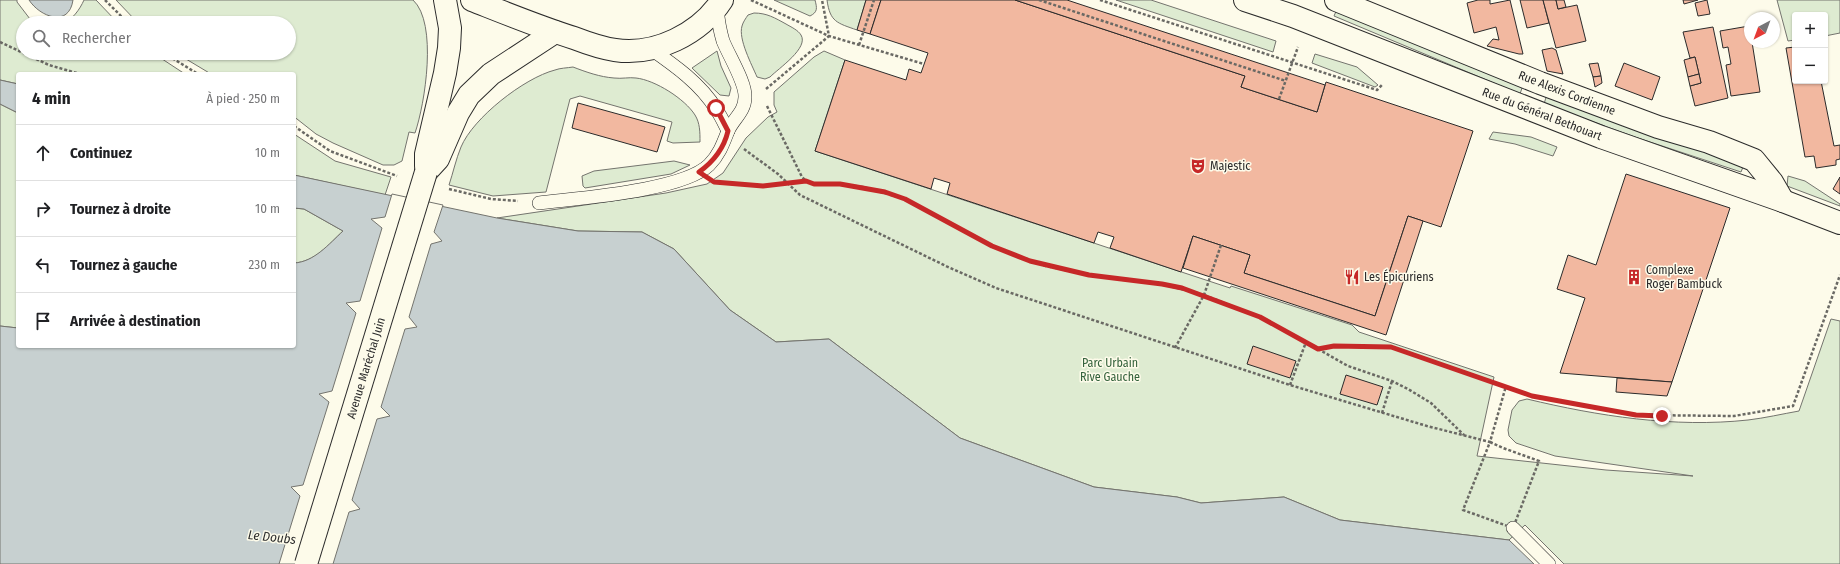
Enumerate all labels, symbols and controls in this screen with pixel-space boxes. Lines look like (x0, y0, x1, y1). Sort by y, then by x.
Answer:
north arrow (1744, 12, 1780, 48)
map controls (1792, 12, 1828, 84)
button: + (1792, 12, 1828, 48)
search box (16, 16, 296, 60)
icon: search (30, 27, 52, 49)
text: Rechercher (62, 29, 131, 47)
button: − (1792, 48, 1828, 84)
street label: Rue Alexis Cordienne (1516, 68, 1618, 118)
street label: Rue du Général Bethouart (1480, 85, 1604, 143)
text: 4 min (32, 88, 71, 109)
text: À pied · 250 m (206, 91, 280, 106)
route start (707, 99, 725, 117)
icon: ahead (32, 142, 54, 164)
text: Continuez (70, 144, 132, 162)
text: 10 m (255, 145, 280, 160)
theatre icon: Majestic (1189, 157, 1207, 175)
place label: Majestic (1210, 159, 1250, 173)
icon: right (32, 198, 54, 220)
text: Tournez à droite (70, 200, 171, 218)
text: 10 m (255, 201, 280, 216)
icon: left (32, 254, 54, 276)
text: Tournez à gauche (70, 256, 177, 274)
text: 230 m (249, 257, 280, 272)
place label: Complexe Roger Bambuck (1646, 263, 1723, 291)
restaurant icon: Les Épicuriens (1343, 268, 1361, 286)
building icon: Complexe Roger Bambuck (1625, 268, 1643, 286)
place label: Les Épicuriens (1364, 269, 1434, 284)
icon: arrive (32, 310, 54, 332)
text: Arrivée à destination (70, 312, 201, 330)
street label: Avenue Maréchal Juin (344, 316, 388, 420)
park label: Parc Urbain Rive Gauche (1080, 356, 1140, 384)
route end (1653, 407, 1671, 425)
water label: Le Doubs (247, 527, 297, 547)

